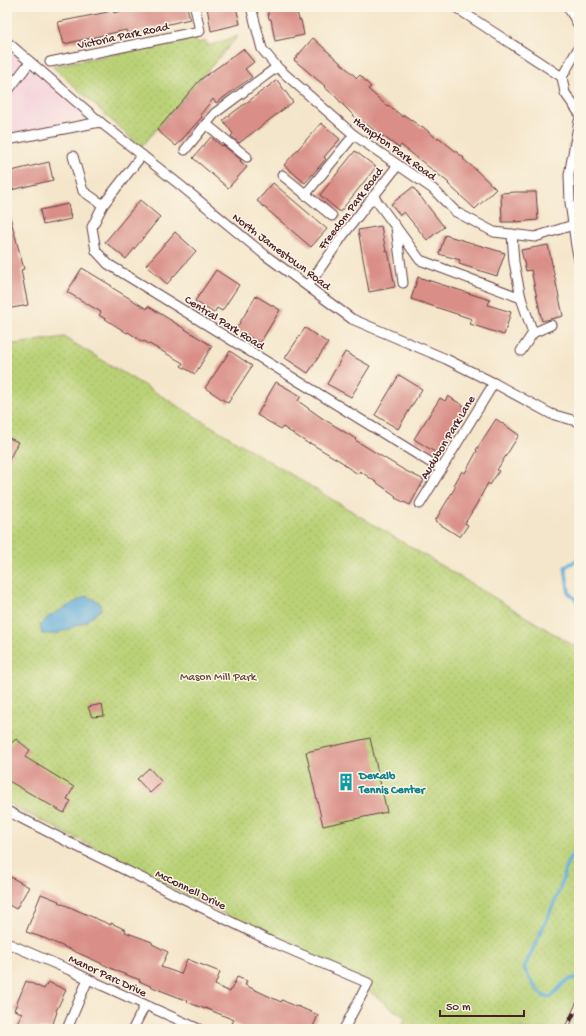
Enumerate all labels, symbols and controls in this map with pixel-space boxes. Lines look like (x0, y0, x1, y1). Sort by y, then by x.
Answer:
street label: Victoria Park Road (76, 20, 171, 54)
street label: Hampton Park Road (349, 115, 439, 185)
street label: Freedom Park Road (316, 165, 388, 254)
street label: North Jamestown Road (229, 211, 334, 295)
street label: Central Park Road (181, 293, 267, 354)
street label: Audubon Park Lane (418, 393, 480, 482)
park label: Mason Mill Park (180, 671, 258, 685)
place label: DeKalb Tennis Center (358, 770, 427, 798)
building icon: DeKalb Tennis Center (336, 772, 356, 792)
street label: McConnell Drive (152, 868, 229, 914)
street label: Manor Parc Drive (66, 953, 149, 1001)
scale bar (440, 992, 524, 1018)
text: 50 m (446, 1001, 471, 1015)

